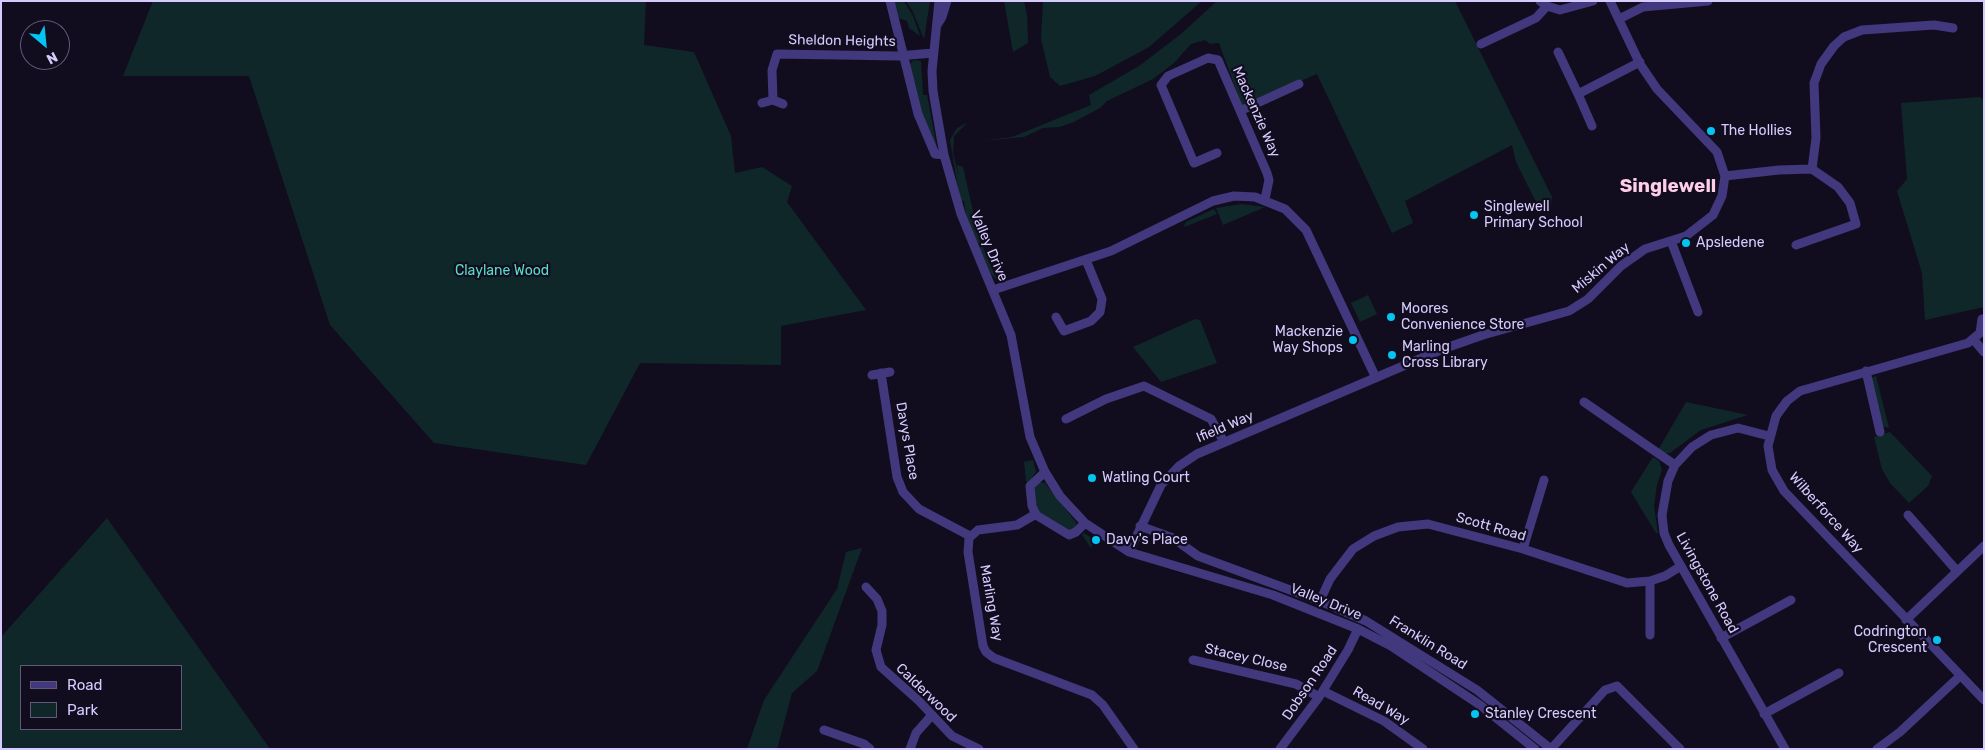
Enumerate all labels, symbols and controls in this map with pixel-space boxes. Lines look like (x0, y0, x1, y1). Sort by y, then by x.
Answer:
north arrow (20, 20, 70, 70)
street label: Sheldon Heights (788, 32, 896, 50)
text: N (43, 48, 60, 68)
street label: Mackenzie Way (1228, 64, 1284, 160)
place label: The Hollies (1721, 123, 1792, 139)
marker: The Hollies (1705, 125, 1717, 137)
district label: Singlewell (1620, 176, 1716, 198)
place label: Singlewell Primary School (1484, 199, 1583, 232)
street label: Valley Drive (967, 208, 1011, 284)
marker: Singlewell Primary School (1468, 209, 1480, 221)
place label: Apsledene (1696, 235, 1765, 251)
marker: Apsledene (1680, 237, 1692, 249)
street label: Miskin Way (1569, 239, 1633, 297)
park label: Claylane Wood (455, 263, 549, 279)
place label: Moores Convenience Store (1401, 301, 1524, 334)
marker: Moores Convenience Store (1385, 311, 1397, 323)
place label: Mackenzie Way Shops (1273, 324, 1343, 357)
marker: Mackenzie Way Shops (1347, 334, 1359, 346)
place label: Marling Cross Library (1402, 339, 1488, 372)
marker: Marling Cross Library (1386, 349, 1398, 361)
street label: Davys Place (892, 401, 922, 481)
street label: Ifield Way (1194, 407, 1256, 447)
street label: Wilberforce Way (1785, 469, 1867, 557)
place label: Watling Court (1102, 470, 1190, 486)
marker: Watling Court (1086, 472, 1098, 484)
street label: Scott Road (1454, 509, 1528, 545)
street label: Livingstone Road (1672, 530, 1742, 636)
place label: Davy's Place (1106, 532, 1188, 548)
marker: Davy's Place (1090, 534, 1102, 546)
street label: Marling Way (976, 563, 1006, 643)
street label: Valley Drive (1288, 580, 1364, 624)
street label: Franklin Road (1386, 612, 1470, 674)
place label: Codrington Crescent (1854, 624, 1927, 656)
marker: Codrington Crescent (1931, 634, 1943, 646)
street label: Stacey Close (1203, 640, 1289, 676)
street label: Dobson Road (1279, 643, 1341, 723)
street label: Calderwood (892, 660, 960, 726)
legend (20, 665, 182, 730)
text: Road (67, 676, 103, 694)
street label: Read Way (1350, 683, 1412, 729)
text: Park (67, 701, 98, 719)
place label: Stanley Crescent (1485, 706, 1596, 722)
marker: Stanley Crescent (1469, 708, 1481, 720)

